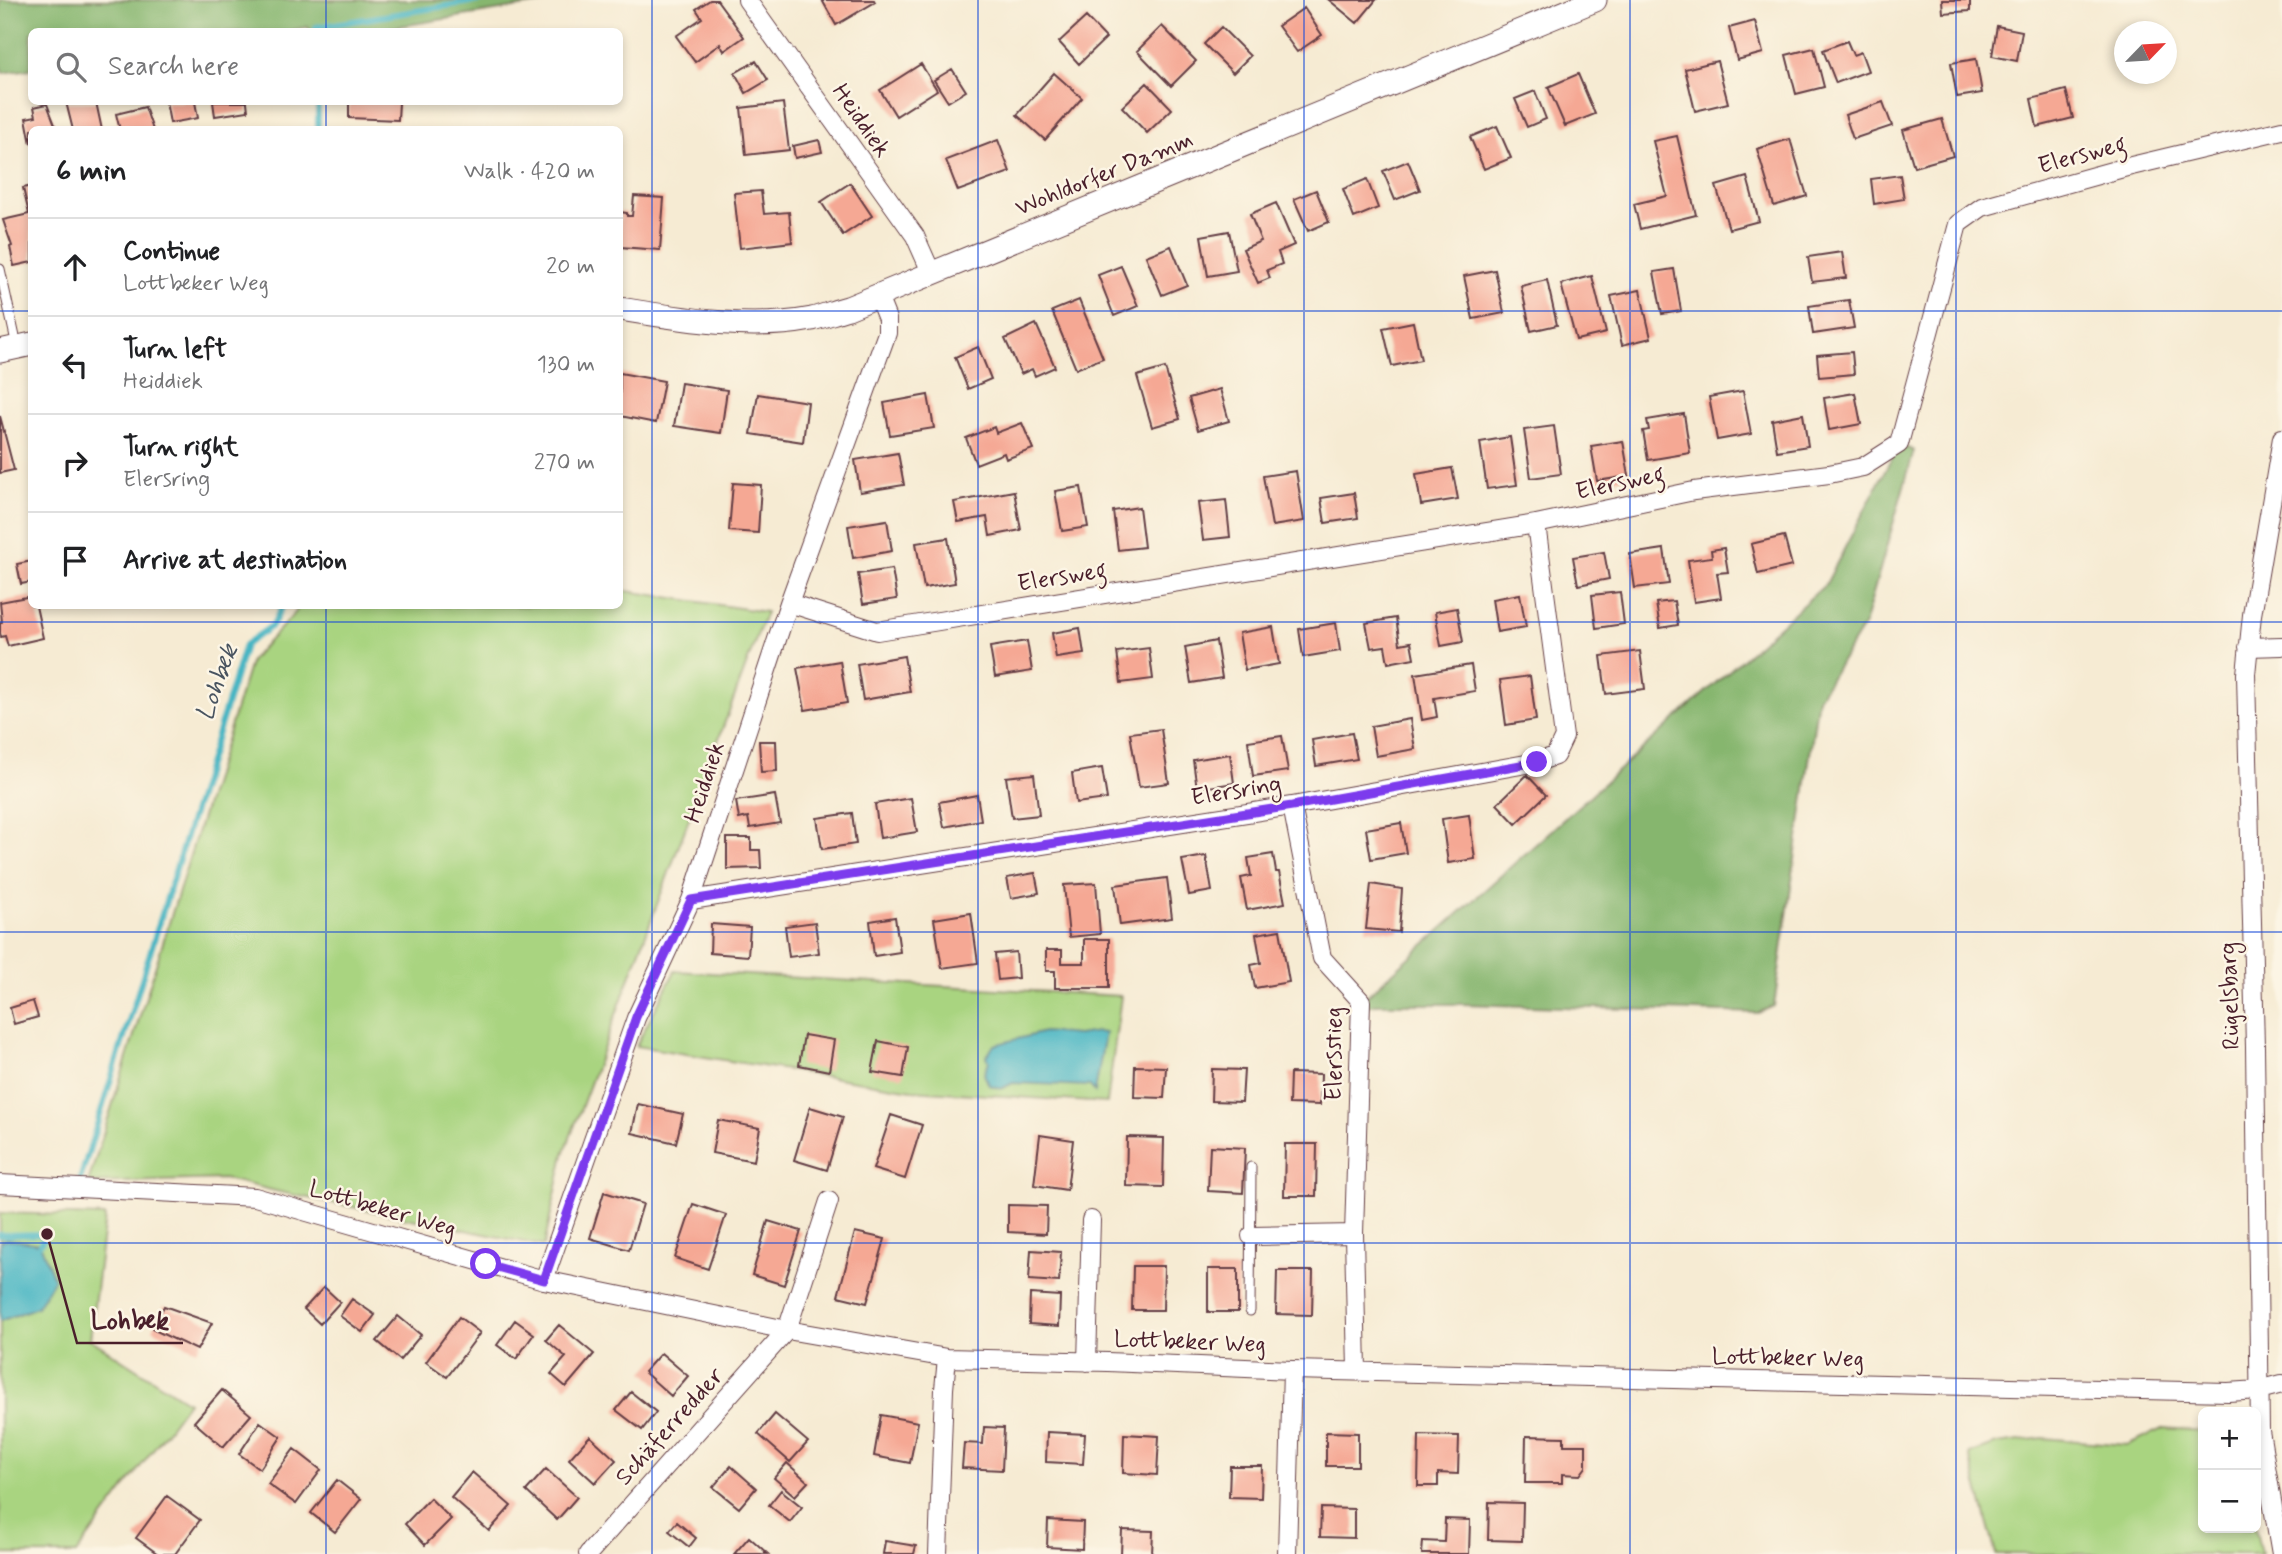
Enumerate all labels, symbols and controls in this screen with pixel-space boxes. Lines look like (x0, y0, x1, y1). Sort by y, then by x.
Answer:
north arrow (2114, 21, 2177, 84)
search box (28, 28, 623, 105)
icon: search (52, 48, 90, 86)
text: Search here (108, 50, 239, 84)
street label: Heiddiek (824, 78, 897, 164)
street label: Wohldorfer Damm (1011, 125, 1198, 224)
street label: Elersweg (2035, 129, 2131, 185)
text: 6 min (56, 152, 127, 191)
text: Walk · 420 m (464, 157, 595, 187)
text: Continue (123, 235, 220, 269)
icon: ahead (56, 248, 94, 286)
text: 20 m (546, 252, 595, 282)
text: Lottbeker Weg (123, 269, 269, 299)
text: Turn left (123, 333, 227, 367)
icon: left (56, 346, 94, 384)
text: 130 m (537, 350, 595, 380)
text: Heiddiek (123, 367, 203, 397)
text: Turn right (123, 431, 239, 465)
icon: right (56, 444, 94, 482)
text: 270 m (534, 448, 595, 478)
street label: Elersweg (1573, 459, 1668, 511)
text: Elersring (123, 465, 210, 495)
icon: arrive (56, 542, 94, 580)
text: Arrive at destination (123, 544, 347, 578)
street label: Elersweg (1015, 555, 1110, 603)
water label: Lohbek (189, 638, 248, 725)
street label: Heiddiek (678, 738, 733, 827)
route end (1521, 746, 1552, 777)
street label: Elersring (1189, 769, 1284, 816)
street label: Rügelsbarg (2213, 941, 2250, 1050)
street label: Elersstieg (1319, 1007, 1350, 1101)
street label: Lottbeker Weg (305, 1174, 460, 1245)
route start (470, 1248, 501, 1279)
callout: Lohbek (77, 1296, 183, 1343)
text: Lohbek (91, 1305, 169, 1339)
street label: Lottbeker Weg (1113, 1324, 1266, 1361)
street label: Lottbeker Weg (1712, 1342, 1864, 1375)
street label: Schäferredder (609, 1361, 732, 1493)
map controls (2198, 1407, 2261, 1533)
button: + (2198, 1407, 2261, 1470)
button: − (2198, 1470, 2261, 1533)

